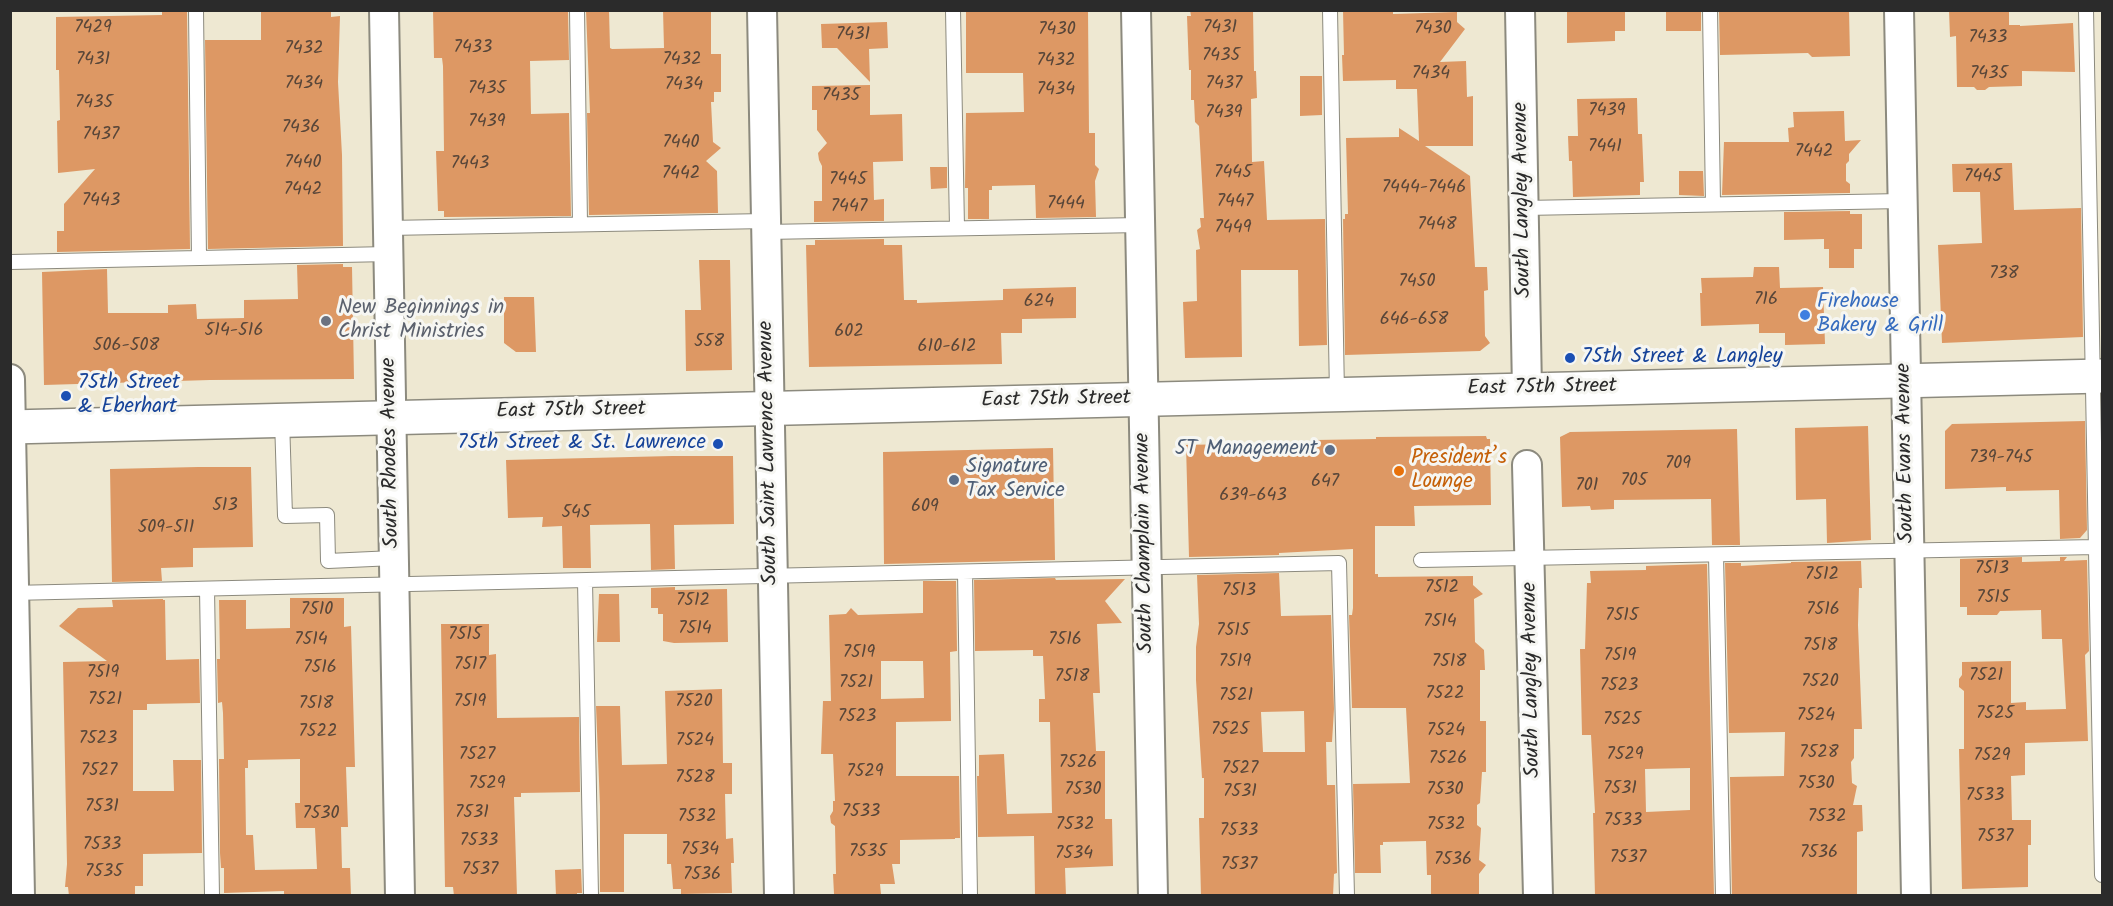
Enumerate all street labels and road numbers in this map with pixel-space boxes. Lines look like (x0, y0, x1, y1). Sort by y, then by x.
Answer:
street label: South Langley Avenue (1510, 102, 1538, 298)
street label: South Saint Lawrence Avenue (755, 321, 785, 585)
street label: South Rhodes Avenue (378, 357, 406, 549)
street label: South Evans Avenue (1893, 363, 1921, 543)
street label: East 75th Street (1467, 375, 1617, 403)
street label: East 75th Street (981, 387, 1131, 415)
street label: East 75th Street (496, 398, 646, 426)
street label: South Champlain Avenue (1131, 433, 1161, 653)
street label: South Langley Avenue (1519, 582, 1547, 778)

